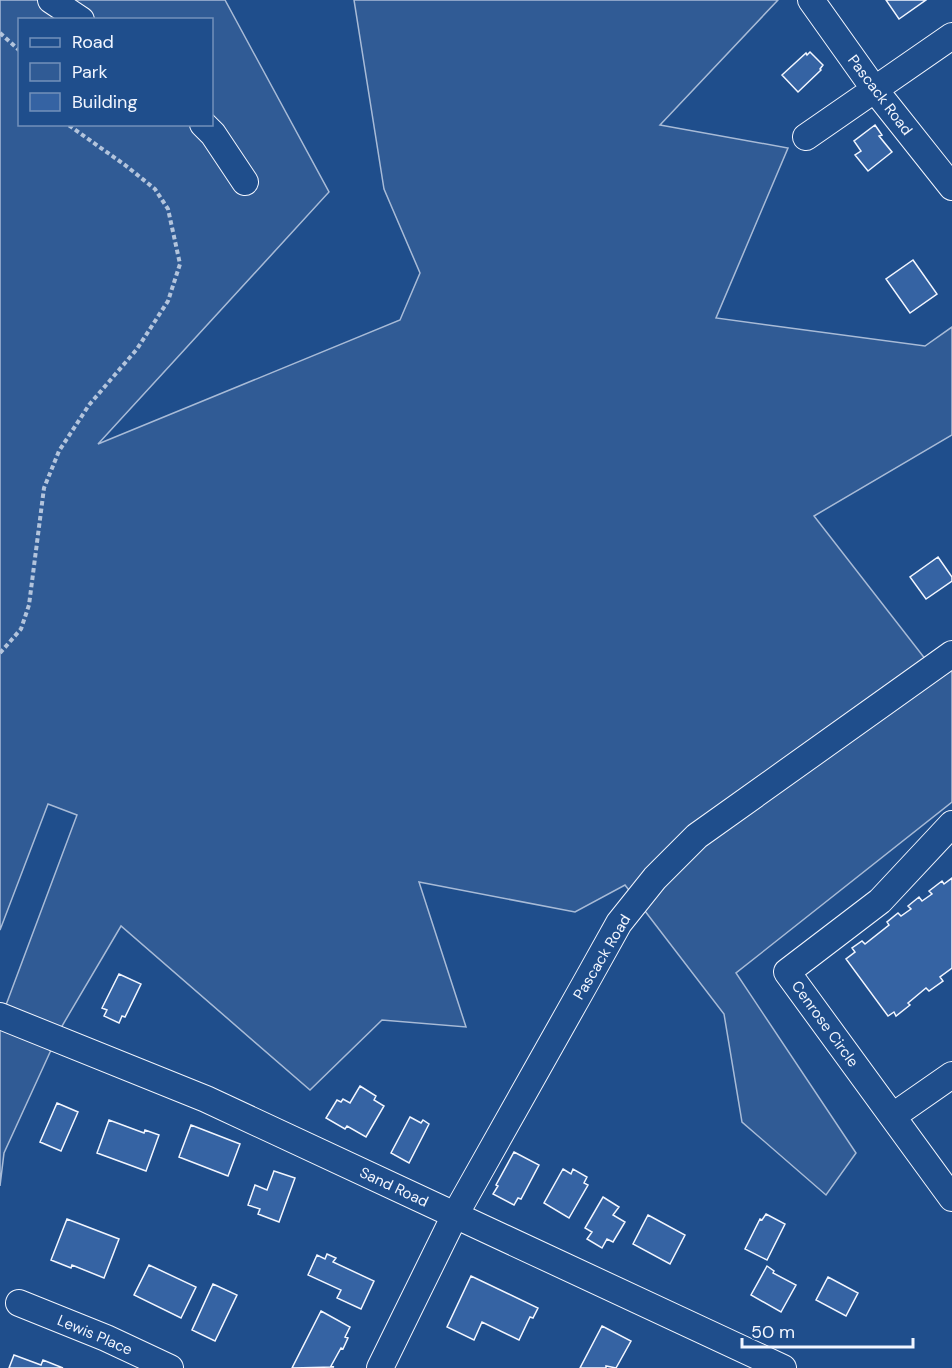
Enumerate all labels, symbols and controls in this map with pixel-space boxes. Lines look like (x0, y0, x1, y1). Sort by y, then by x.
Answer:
legend (18, 18, 213, 126)
text: Road (72, 30, 114, 54)
street label: Pascack Road (843, 51, 917, 139)
text: Park (72, 60, 108, 84)
text: Building (72, 90, 137, 114)
street label: Pascack Road (569, 911, 635, 1003)
street label: Cenrose Circle (787, 977, 863, 1071)
street label: Sand Road (356, 1162, 432, 1212)
street label: Lewis Place (54, 1310, 136, 1360)
scale bar (742, 1311, 913, 1349)
text: 50 m (751, 1320, 795, 1344)

